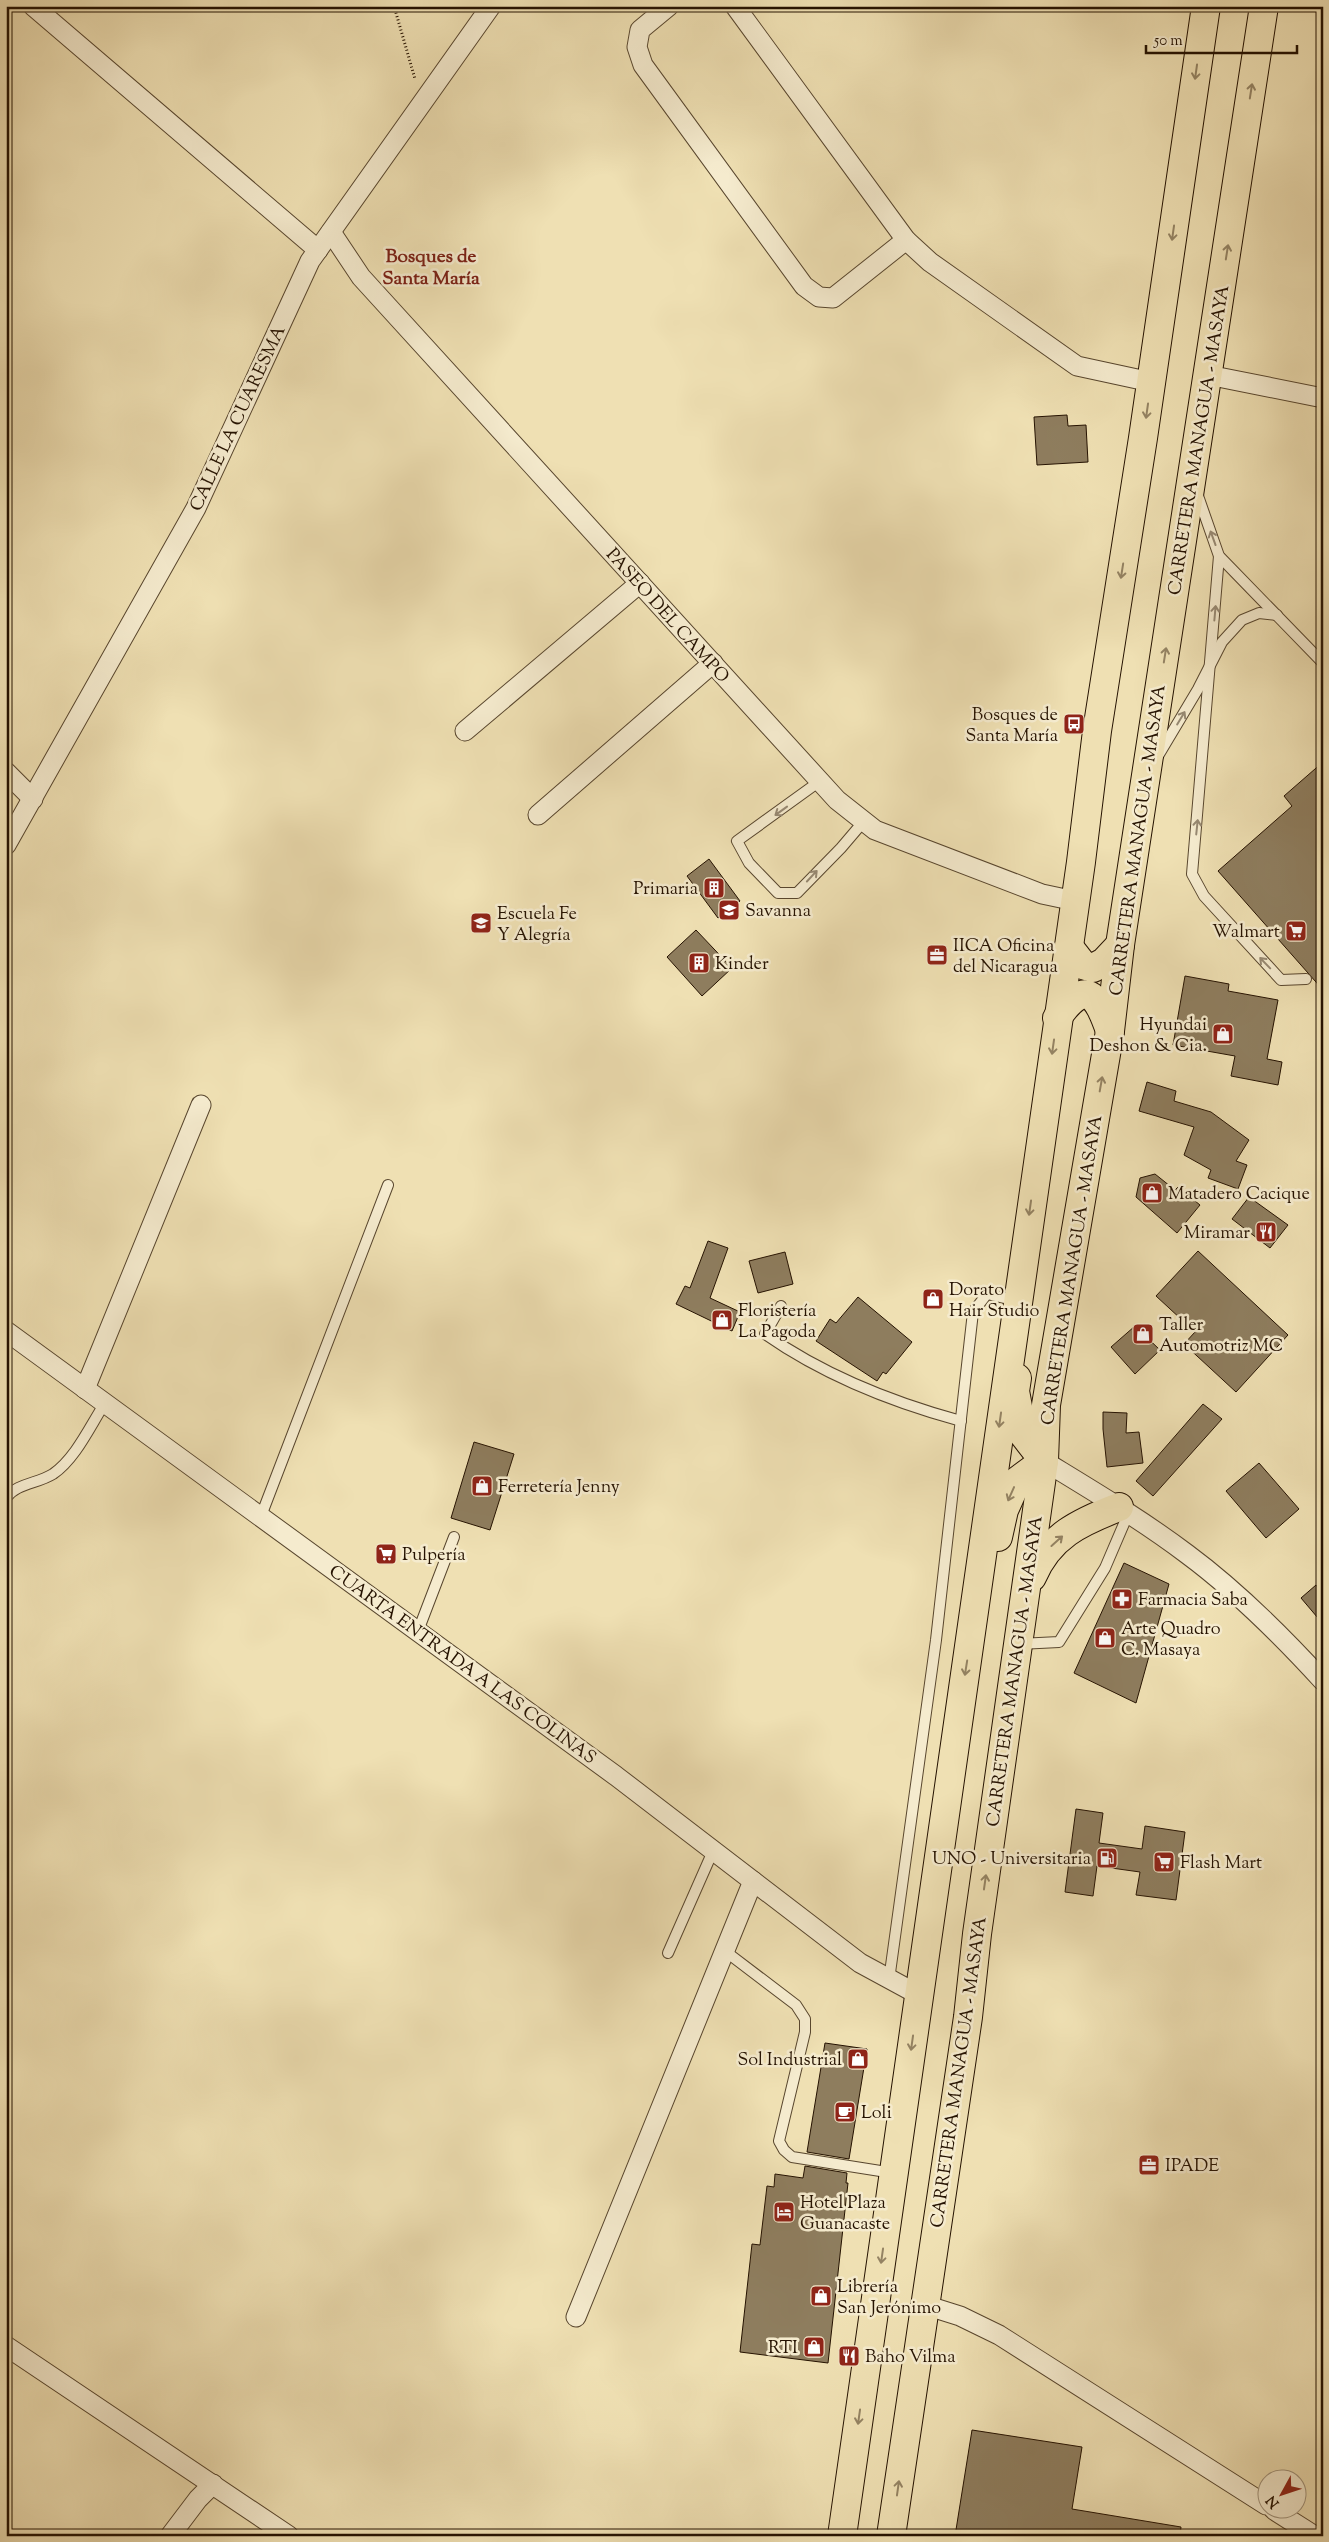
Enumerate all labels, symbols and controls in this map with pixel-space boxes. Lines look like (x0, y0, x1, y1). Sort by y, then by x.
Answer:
scale bar (1146, 22, 1298, 54)
text: 50 m (1153, 31, 1183, 52)
one-way arrow (1191, 63, 1201, 79)
one-way arrow (1247, 84, 1257, 100)
one-way arrow (1167, 224, 1177, 240)
district label: Bosques de Santa María (382, 244, 480, 293)
one-way arrow (1222, 244, 1232, 260)
street label: CARRETERA MANAGUA - MASAYA (1163, 283, 1237, 597)
street label: CALLE LA CUARESMA (184, 321, 293, 516)
one-way arrow (1142, 402, 1152, 418)
one-way arrow (1208, 531, 1217, 547)
street label: PASEO DEL CAMPO (599, 543, 734, 690)
one-way arrow (1117, 563, 1127, 579)
one-way arrow (1210, 606, 1220, 622)
one-way arrow (1160, 647, 1170, 663)
street label: CARRETERA MANAGUA - MASAYA (1104, 683, 1174, 997)
place label: Bosques de Santa María (965, 703, 1058, 750)
one-way arrow (1176, 711, 1186, 725)
bus stop icon: Bosques de Santa María (1062, 712, 1086, 736)
one-way arrow (775, 805, 788, 816)
one-way arrow (1192, 820, 1202, 836)
one-way arrow (807, 870, 818, 883)
building icon: Primaria (702, 876, 726, 900)
place label: Primaria (633, 877, 698, 903)
school or university icon: Savanna (717, 898, 741, 922)
place label: Savanna (745, 899, 811, 925)
place label: Escuela Fe Y Alegría (497, 902, 577, 949)
school or university icon: Escuela Fe Y Alegría (469, 911, 493, 935)
supermarket icon: Walmart (1284, 919, 1308, 943)
place label: Walmart (1212, 920, 1280, 946)
place label: IICA Oficina del Nicaragua (953, 934, 1058, 981)
office icon: IICA Oficina del Nicaragua (925, 943, 949, 967)
building icon: Kinder (687, 951, 711, 975)
place label: Kinder (715, 952, 769, 978)
one-way arrow (1259, 957, 1271, 969)
place label: Hyundai Deshon & Cia. (1089, 1013, 1207, 1060)
shop icon: Hyundai Deshon & Cia. (1211, 1022, 1235, 1046)
one-way arrow (1048, 1038, 1058, 1054)
one-way arrow (1097, 1077, 1107, 1093)
street label: CARRETERA MANAGUA - MASAYA (1036, 1113, 1110, 1427)
shop icon: Matadero Cacique (1140, 1181, 1164, 1205)
place label: Matadero Cacique (1168, 1182, 1310, 1208)
one-way arrow (1025, 1199, 1035, 1215)
restaurant icon: Miramar (1254, 1220, 1278, 1244)
place label: Miramar (1184, 1221, 1250, 1247)
place label: Dorato Hair Studio (949, 1278, 1040, 1325)
shop icon: Dorato Hair Studio (921, 1287, 945, 1311)
place label: Floristería La Pagoda (738, 1299, 816, 1346)
shop icon: Floristería La Pagoda (710, 1308, 734, 1332)
place label: Taller Automotriz MC (1159, 1313, 1283, 1360)
shop icon: Taller Automotriz MC (1131, 1322, 1155, 1346)
one-way arrow (995, 1412, 1005, 1428)
shop icon: Ferretería Jenny (470, 1474, 494, 1498)
place label: Ferretería Jenny (498, 1475, 620, 1501)
one-way arrow (1006, 1486, 1016, 1501)
street label: CARRETERA MANAGUA - MASAYA (981, 1514, 1051, 1828)
one-way arrow (1050, 1535, 1063, 1547)
supermarket icon: Pulpería (374, 1542, 398, 1566)
place label: Pulpería (402, 1543, 466, 1569)
street label: CUARTA ENTRADA A LAS COLINAS (323, 1560, 601, 1772)
pharmacy icon: Farmacia Saba (1110, 1587, 1134, 1611)
place label: Farmacia Saba (1138, 1588, 1248, 1614)
place label: Arte Quadro C. Masaya (1121, 1617, 1221, 1664)
shop icon: Arte Quadro C. Masaya (1093, 1626, 1117, 1650)
one-way arrow (960, 1660, 970, 1676)
fuel station icon: UNO - Universitaria (1095, 1846, 1119, 1870)
place label: UNO - Universitaria (932, 1847, 1091, 1873)
supermarket icon: Flash Mart (1152, 1850, 1176, 1874)
place label: Flash Mart (1180, 1851, 1262, 1877)
one-way arrow (980, 1874, 990, 1890)
street label: CARRETERA MANAGUA - MASAYA (925, 1915, 995, 2229)
one-way arrow (907, 2035, 917, 2051)
shop icon: Sol Industrial (846, 2047, 870, 2071)
place label: Sol Industrial (738, 2048, 842, 2074)
cafe icon: Loli (833, 2100, 857, 2124)
place label: Loli (861, 2101, 892, 2127)
office icon: IPADE (1137, 2153, 1161, 2177)
place label: IPADE (1165, 2154, 1219, 2180)
place label: Hotel Plaza Guanacaste (800, 2191, 890, 2238)
hotel icon: Hotel Plaza Guanacaste (772, 2200, 796, 2224)
one-way arrow (877, 2248, 887, 2264)
place label: Librería San Jerónimo (837, 2275, 941, 2322)
shop icon: Librería San Jerónimo (809, 2284, 833, 2308)
shop icon: RTI (802, 2335, 826, 2359)
place label: RTI (768, 2336, 798, 2362)
restaurant icon: Baho Vilma (837, 2344, 861, 2368)
place label: Baho Vilma (865, 2345, 956, 2371)
one-way arrow (854, 2409, 864, 2425)
north arrow (1256, 2470, 1306, 2520)
one-way arrow (893, 2480, 903, 2496)
text: N (1262, 2490, 1285, 2512)

